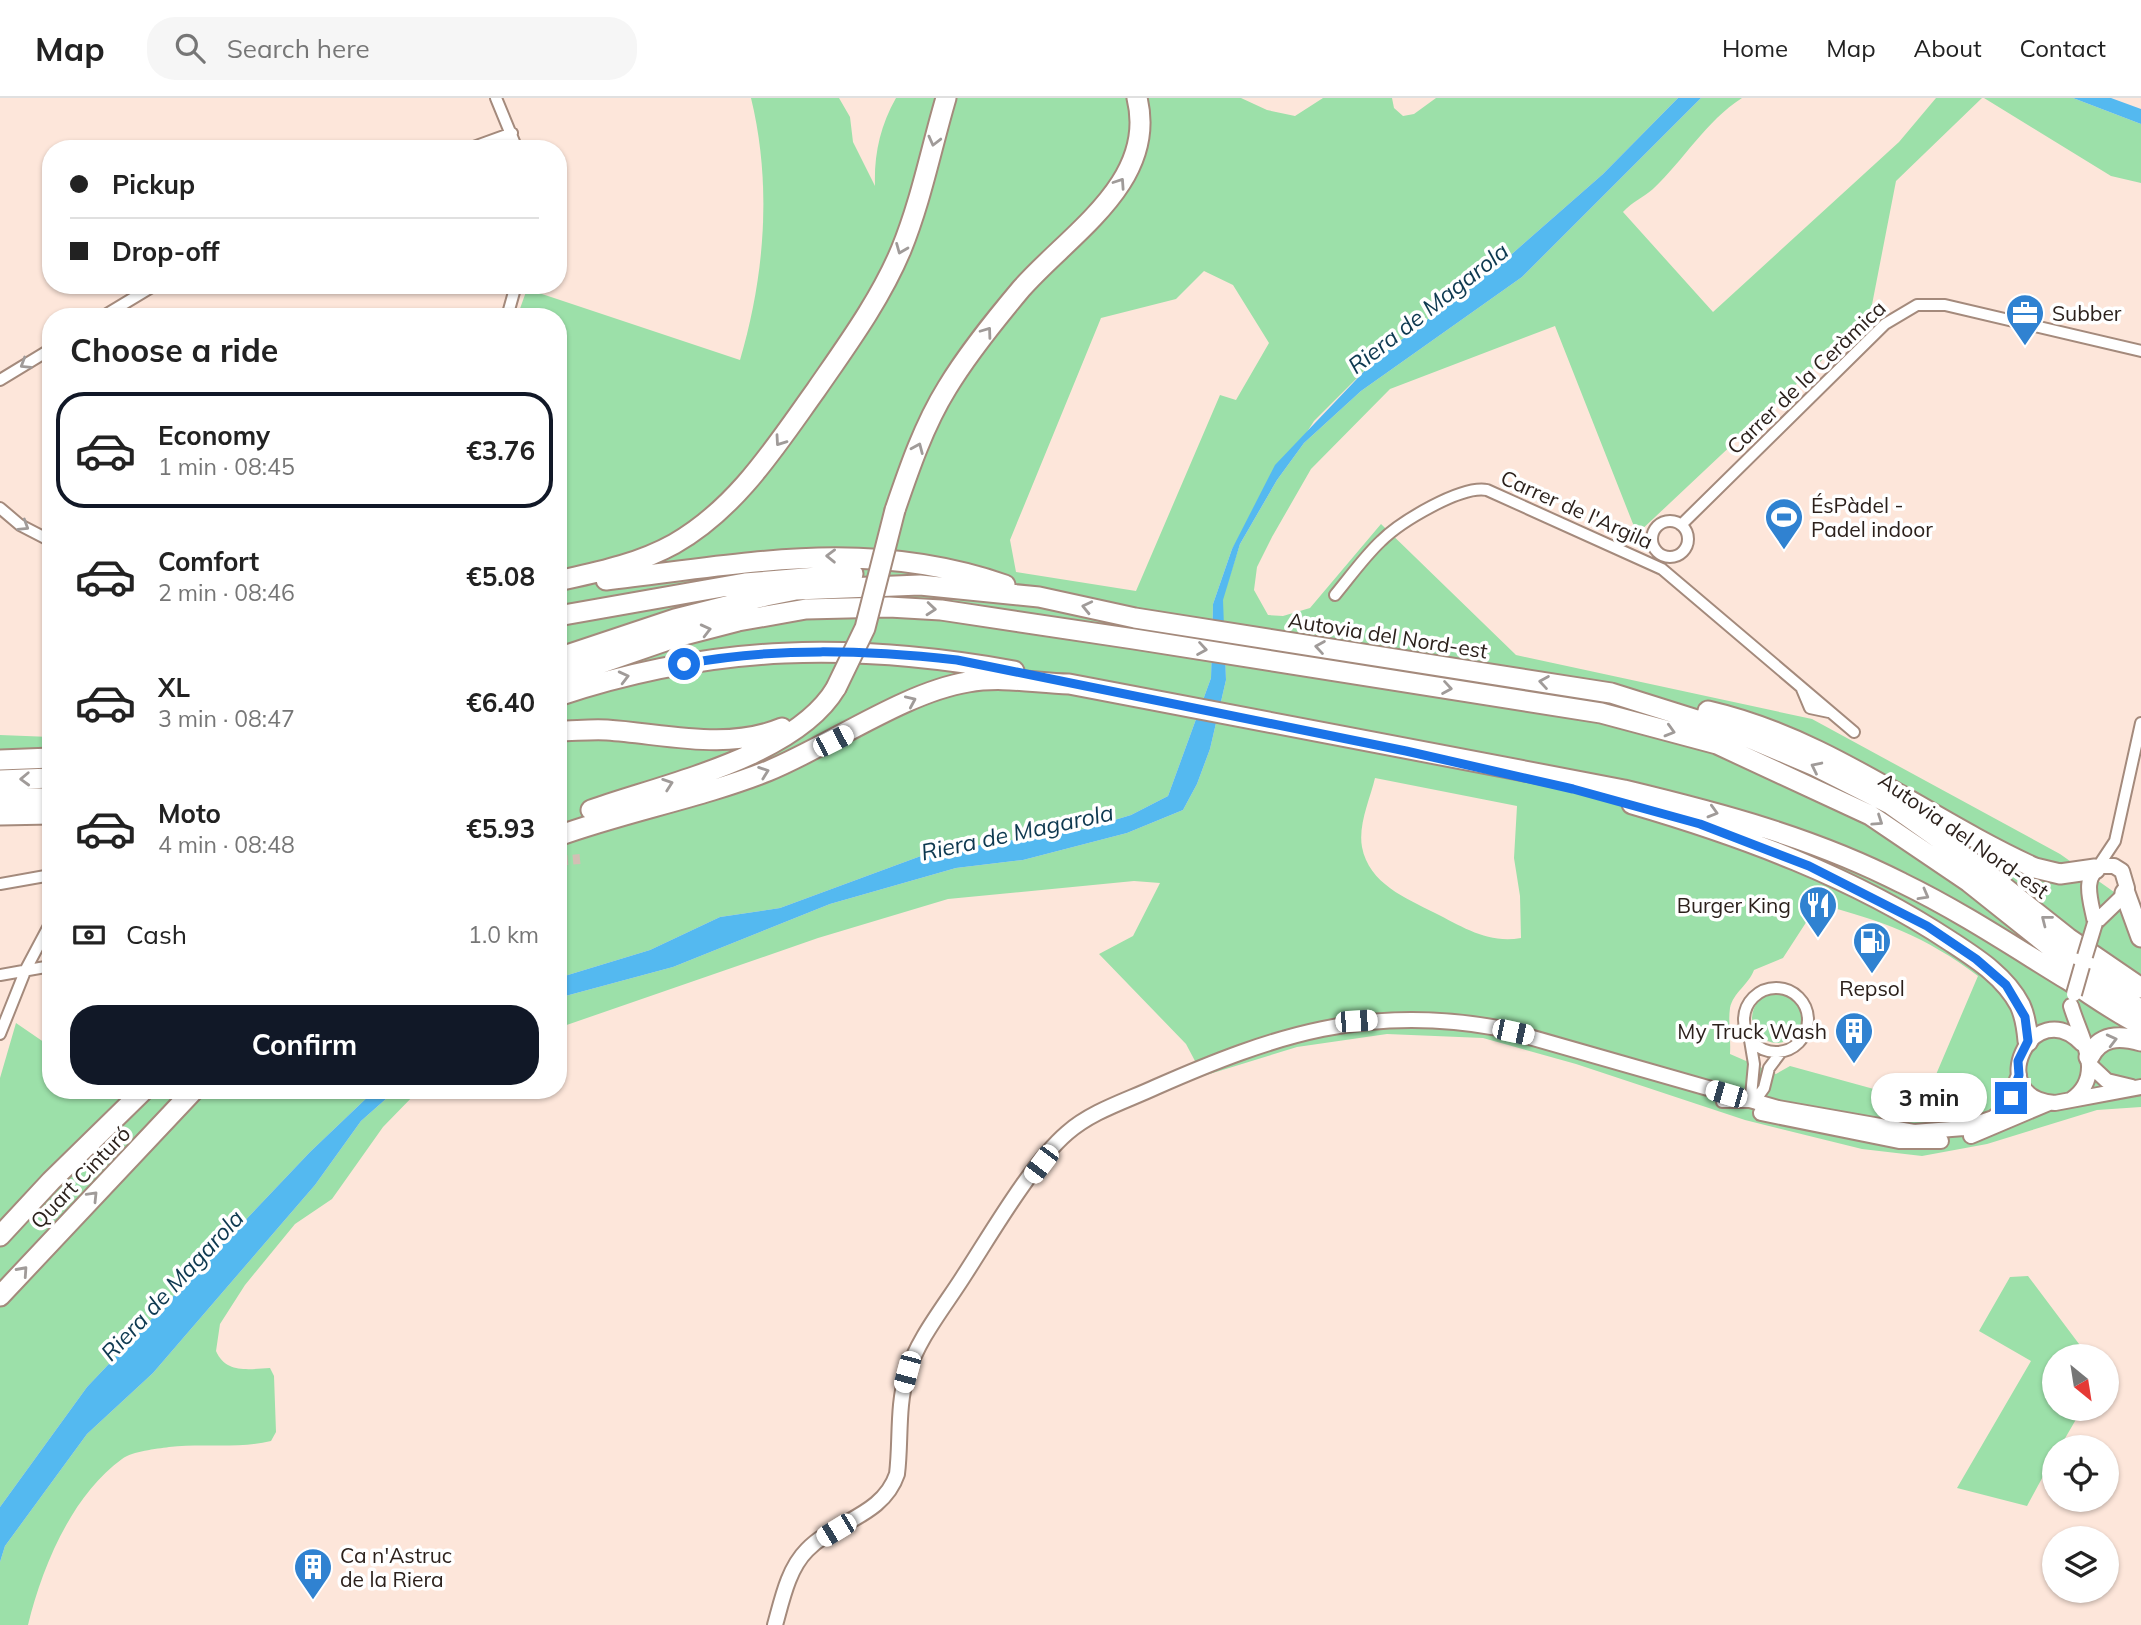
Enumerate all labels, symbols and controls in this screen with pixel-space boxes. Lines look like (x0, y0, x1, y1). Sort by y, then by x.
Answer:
search box (147, 17, 637, 80)
text: Map (35, 28, 105, 69)
icon: search (171, 29, 209, 67)
text: Search here (227, 32, 370, 65)
text: Home (1722, 33, 1788, 63)
text: Map (1826, 33, 1876, 63)
text: About (1914, 33, 1982, 63)
text: Contact (2020, 33, 2106, 63)
one-way arrow (928, 135, 942, 147)
text: Pickup (112, 168, 195, 201)
one-way arrow (1112, 178, 1124, 191)
text: Drop-off (112, 235, 219, 268)
water label: Riera de Magarola (1342, 236, 1514, 380)
one-way arrow (895, 242, 909, 254)
office icon: Subber (2004, 292, 2046, 347)
street label: Carrer de la Ceràmica (1721, 295, 1891, 459)
place label: Subber (2052, 300, 2122, 326)
one-way arrow (979, 327, 991, 340)
text: Choose a ride (70, 330, 278, 370)
one-way arrow (20, 356, 33, 369)
icon: car (74, 419, 137, 482)
text: Economy (158, 419, 270, 452)
one-way arrow (776, 433, 788, 446)
text: €3.76 (466, 434, 535, 467)
one-way arrow (910, 443, 924, 455)
text: 1 min · 08:45 (158, 452, 295, 481)
street label: Carrer de l'Argila (1497, 464, 1657, 554)
place label: ÉsPàdel - Padel indoor (1811, 492, 1933, 542)
sports icon: ÉsPàdel - Padel indoor (1763, 496, 1805, 551)
one-way arrow (17, 518, 30, 531)
icon: car (74, 545, 137, 608)
text: Comfort (158, 545, 259, 578)
one-way arrow (825, 549, 836, 564)
text: €5.08 (466, 560, 535, 593)
text: 2 min · 08:46 (158, 578, 295, 607)
one-way arrow (925, 601, 936, 616)
one-way arrow (1081, 601, 1093, 616)
street label: Autovia del Nord-est (1286, 606, 1490, 664)
one-way arrow (699, 623, 711, 638)
one-way arrow (1314, 640, 1325, 655)
one-way arrow (1196, 641, 1208, 656)
route start (668, 648, 700, 680)
icon: car (74, 671, 137, 734)
text: XL (158, 671, 190, 704)
one-way arrow (618, 671, 630, 685)
one-way arrow (1538, 675, 1549, 690)
one-way arrow (1441, 680, 1453, 695)
text: €6.40 (466, 686, 535, 719)
one-way arrow (904, 695, 917, 709)
text: 3 min · 08:47 (158, 704, 295, 733)
car (810, 722, 857, 760)
one-way arrow (1664, 722, 1676, 737)
one-way arrow (1811, 761, 1823, 775)
one-way arrow (757, 766, 769, 780)
street label: Autovia del Nord-est (1874, 767, 2054, 903)
one-way arrow (20, 772, 31, 787)
one-way arrow (661, 778, 673, 792)
icon: car (74, 797, 137, 860)
text: Moto (158, 797, 221, 830)
water label: Riera de Magarola (918, 797, 1116, 867)
one-way arrow (1707, 803, 1719, 818)
text: €5.93 (466, 812, 535, 845)
one-way arrow (1871, 813, 1884, 826)
text: 4 min · 08:48 (158, 830, 295, 859)
restaurant icon: Burger King (1797, 884, 1839, 939)
one-way arrow (1917, 887, 1930, 900)
place label: Burger King (1677, 892, 1791, 918)
icon: cash (70, 916, 108, 954)
one-way arrow (2041, 916, 2054, 928)
text: Cash (126, 918, 187, 951)
text: 1.0 km (468, 920, 539, 949)
fuel station icon: Repsol (1851, 920, 1893, 975)
place label: Repsol (1839, 975, 1905, 1001)
button: Confirm (70, 1005, 539, 1085)
car (1335, 1009, 1378, 1033)
building icon: My Truck Wash (1833, 1010, 1875, 1065)
car (1491, 1017, 1536, 1047)
place label: My Truck Wash (1677, 1018, 1827, 1044)
one-way arrow (2105, 1034, 2117, 1048)
callout: 3 min (1871, 1074, 1986, 1122)
car (1703, 1078, 1750, 1110)
route end (1995, 1082, 2027, 1114)
text: 3 min (1899, 1083, 1959, 1112)
street label: Quart Cinturó (25, 1120, 135, 1234)
car (1020, 1141, 1063, 1187)
one-way arrow (85, 1191, 98, 1204)
water label: Riera de Magarola (95, 1203, 250, 1367)
one-way arrow (15, 1266, 27, 1279)
north arrow (2042, 1344, 2119, 1421)
map controls (2042, 1344, 2119, 1603)
car (892, 1349, 923, 1395)
button: locate (2042, 1435, 2119, 1512)
car (813, 1510, 860, 1550)
button: layers (2042, 1526, 2119, 1603)
place label: Ca n'Astruc de la Riera (340, 1542, 452, 1592)
building icon: Ca n'Astruc de la Riera (292, 1546, 334, 1601)

